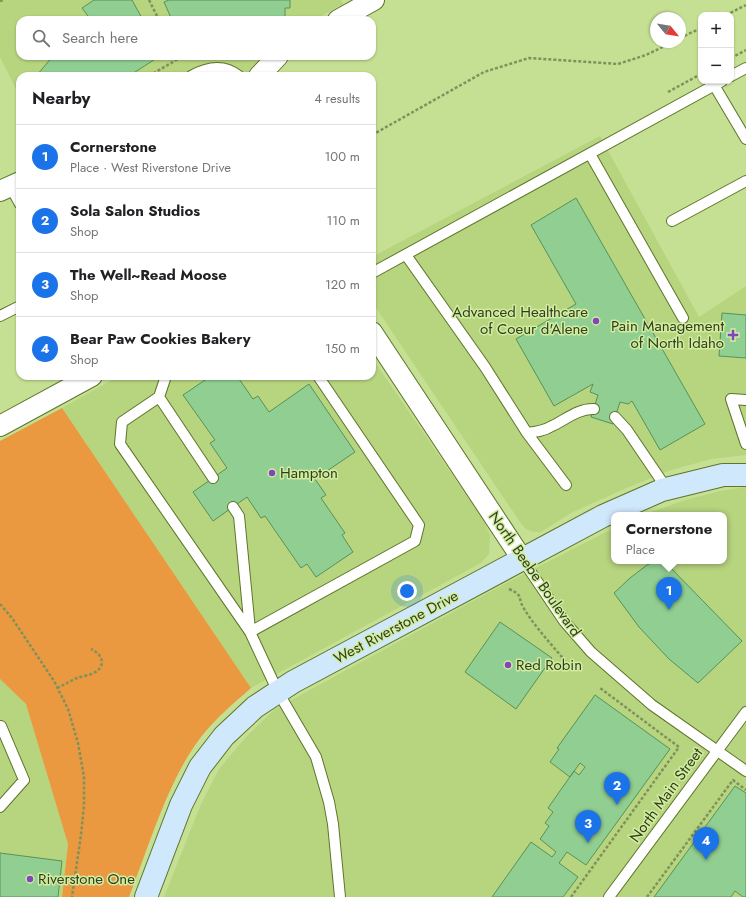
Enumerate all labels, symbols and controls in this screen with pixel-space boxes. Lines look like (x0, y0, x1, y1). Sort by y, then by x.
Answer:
north arrow (650, 12, 686, 48)
map controls (698, 12, 734, 84)
button: + (698, 12, 734, 48)
search box (16, 16, 376, 60)
icon: search (30, 27, 52, 49)
text: Search here (62, 27, 138, 49)
button: − (698, 48, 734, 84)
text: Nearby (32, 86, 90, 110)
text: 4 results (314, 89, 360, 108)
text: Cornerstone (70, 136, 157, 158)
text: 1 (42, 147, 48, 166)
text: 100 m (325, 147, 360, 166)
text: Place · West Riverstone Drive (70, 158, 231, 177)
text: Sola Salon Studios (70, 200, 200, 222)
text: 2 (41, 211, 49, 230)
text: 110 m (326, 211, 360, 230)
text: Shop (70, 222, 98, 241)
text: The Well~Read Moose (70, 264, 227, 286)
text: 3 (41, 275, 49, 294)
text: 120 m (325, 275, 360, 294)
text: Shop (70, 286, 98, 305)
place label: Advanced Healthcare of Coeur d'Alene (452, 301, 588, 340)
place label: Pain Management of North Idaho (611, 315, 724, 354)
marker: Advanced Healthcare of Coeur d'Alene (591, 316, 601, 326)
text: Bear Paw Cookies Bakery (70, 328, 251, 350)
marker: Pain Management of North Idaho (727, 329, 739, 341)
text: 4 (40, 339, 50, 358)
text: 150 m (325, 339, 360, 358)
text: Shop (70, 350, 98, 369)
place label: Hampton (280, 462, 338, 484)
marker: Hampton (267, 468, 277, 478)
street label: North Beebe Boulevard (483, 507, 587, 641)
popup (611, 512, 727, 564)
text: Cornerstone (626, 518, 712, 540)
text: Place (626, 540, 655, 559)
pin: 1 (656, 577, 682, 610)
your location (397, 581, 417, 601)
street label: West Riverstone Drive (330, 585, 462, 669)
place label: Red Robin (516, 654, 582, 676)
marker: Red Robin (503, 660, 513, 670)
street label: North Main Street (624, 743, 708, 847)
pin: 2 (604, 772, 630, 805)
pin: 3 (575, 810, 601, 843)
pin: 4 (693, 827, 719, 860)
place label: Riverstone One (38, 868, 135, 890)
marker: Riverstone One (25, 874, 35, 884)

